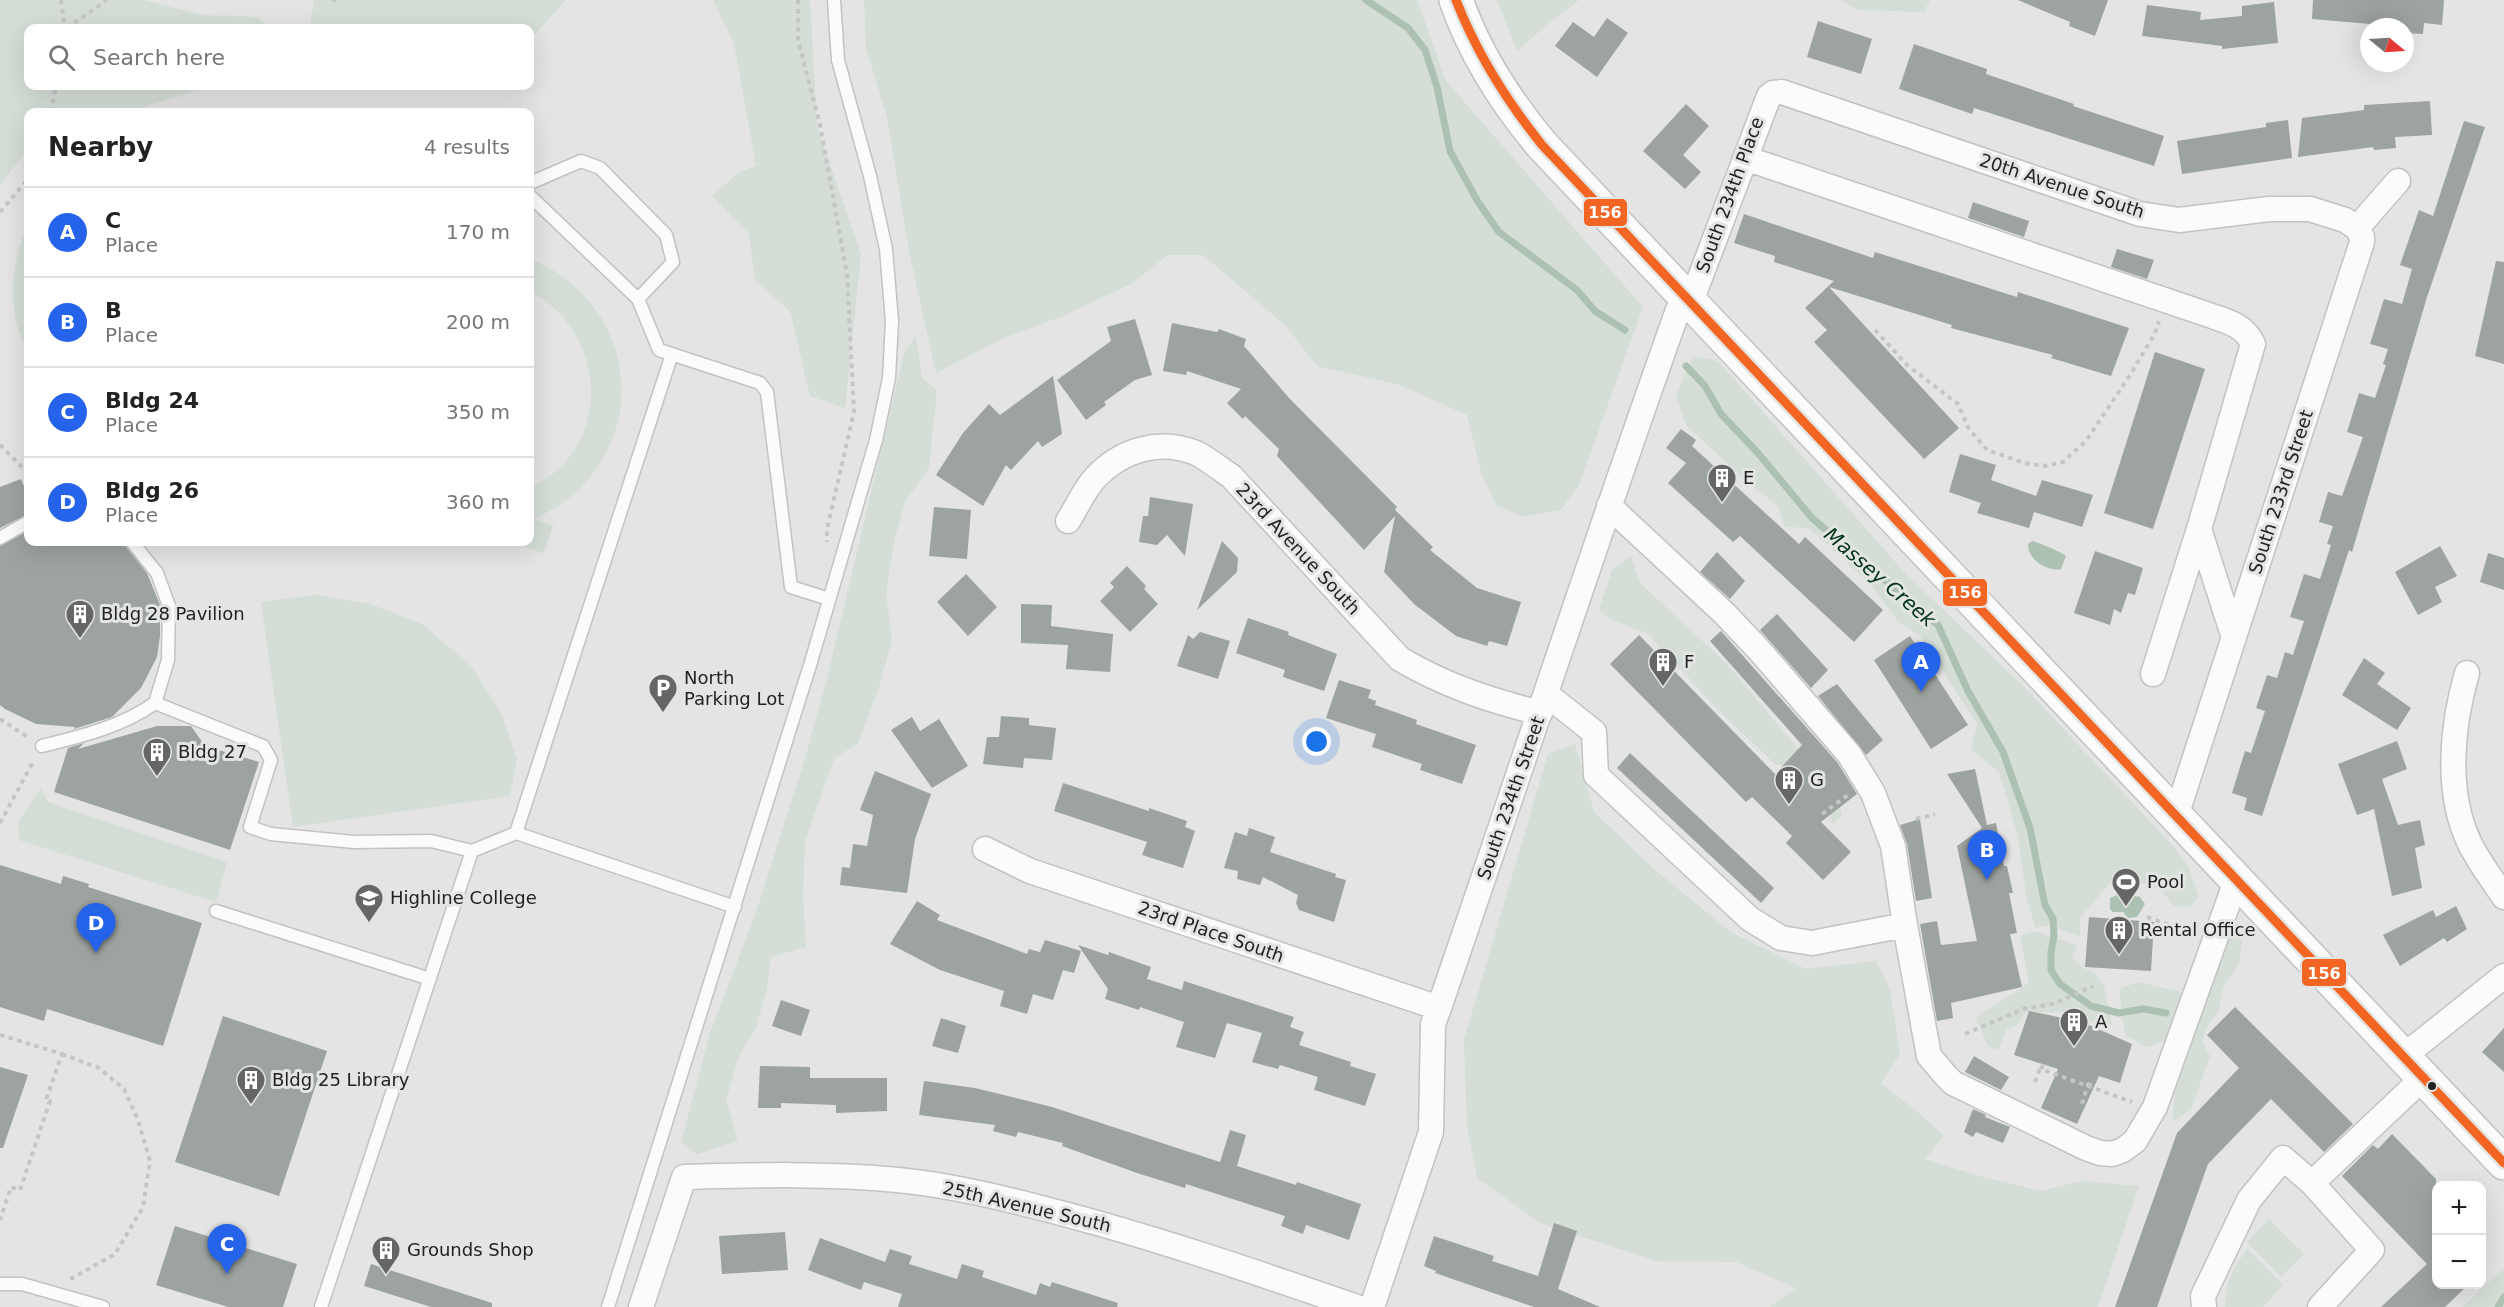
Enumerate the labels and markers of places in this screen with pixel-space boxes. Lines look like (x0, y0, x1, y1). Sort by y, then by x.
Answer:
building icon: E (1706, 462, 1738, 504)
place label: E (1743, 467, 1754, 488)
building icon: Bldg 28 Pavilion (64, 598, 96, 640)
place label: Bldg 28 Pavilion (101, 603, 245, 624)
pin: A (1902, 642, 1940, 692)
building icon: F (1647, 646, 1679, 688)
place label: F (1684, 651, 1694, 672)
place label: North Parking Lot (684, 667, 784, 709)
parking icon: North Parking Lot (647, 672, 679, 714)
building icon: Bldg 27 (141, 736, 173, 778)
place label: Bldg 27 (178, 741, 247, 762)
building icon: G (1773, 764, 1805, 806)
place label: G (1810, 769, 1824, 790)
pin: B (1968, 830, 2006, 880)
sports icon: Pool (2110, 866, 2142, 908)
place label: Pool (2147, 871, 2184, 892)
school or university icon: Highline College (353, 882, 385, 924)
place label: Highline College (390, 887, 537, 908)
pin: D (76, 904, 116, 953)
building icon: Rental Office (2103, 914, 2135, 956)
place label: Rental Office (2140, 919, 2256, 940)
building icon: A (2058, 1006, 2090, 1048)
place label: A (2095, 1011, 2108, 1032)
building icon: Bldg 25 Library (235, 1064, 267, 1106)
place label: Bldg 25 Library (272, 1069, 410, 1090)
unlabelled marker (2426, 1080, 2438, 1092)
pin: C (208, 1224, 246, 1274)
building icon: Grounds Shop (370, 1234, 402, 1276)
place label: Grounds Shop (407, 1239, 534, 1260)

